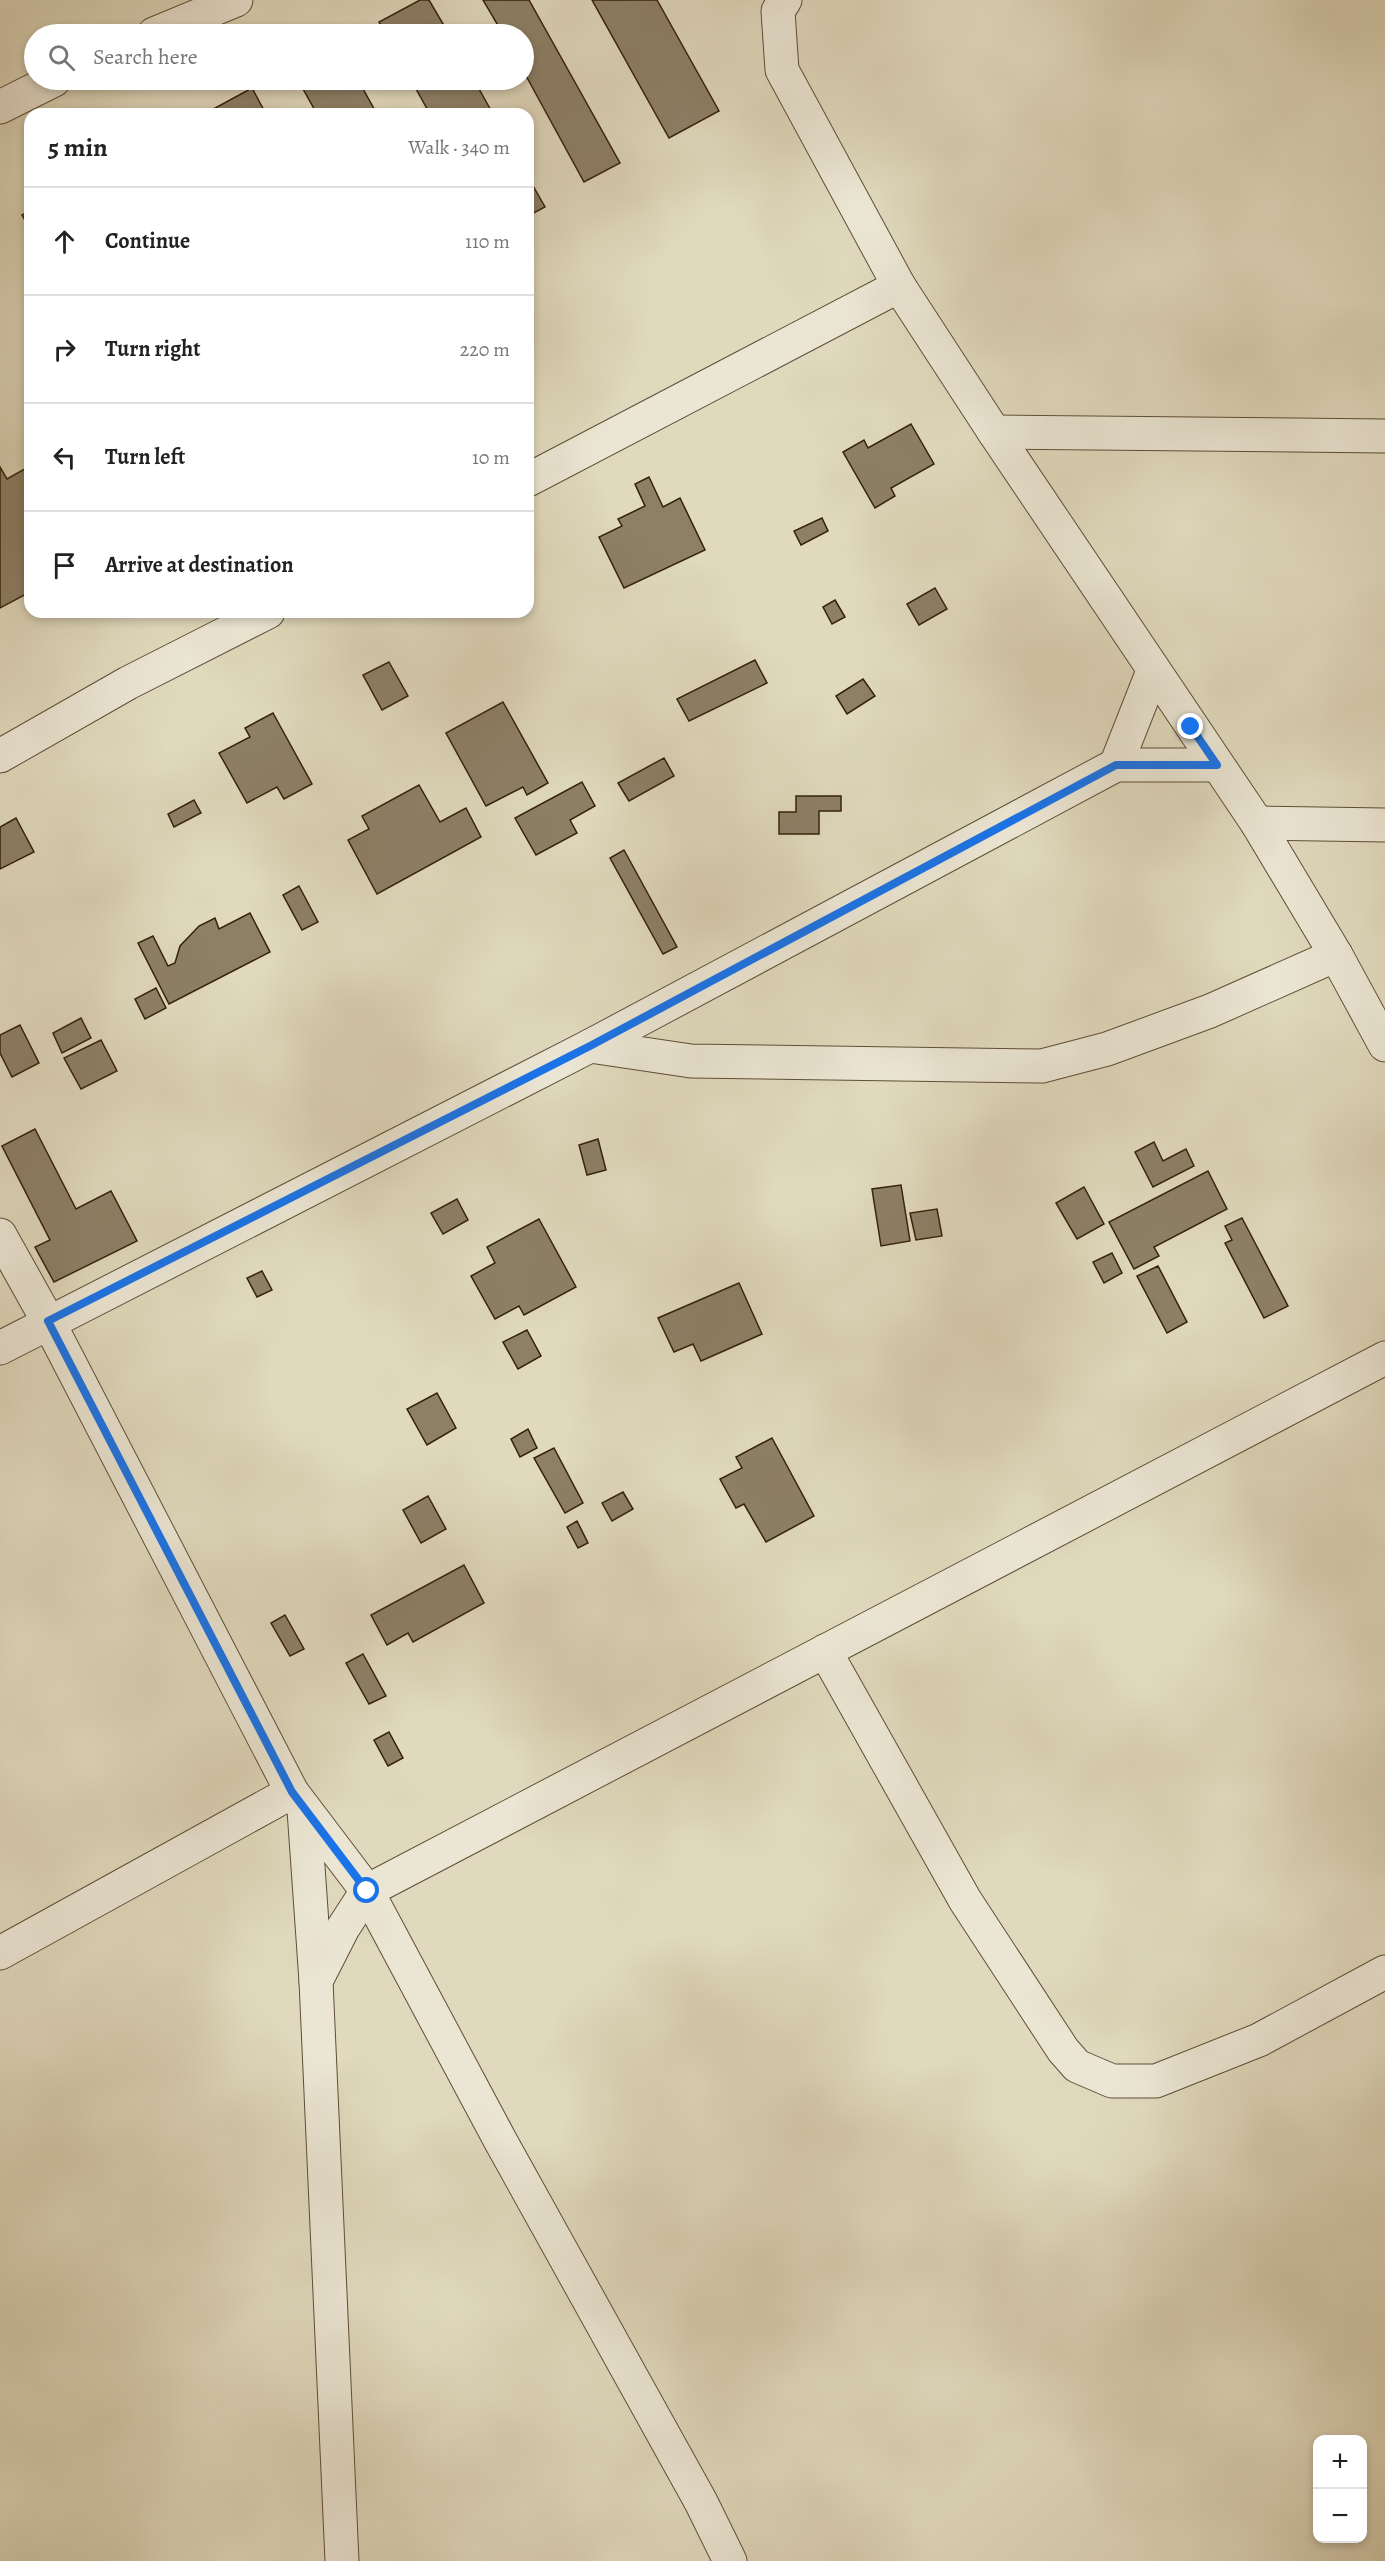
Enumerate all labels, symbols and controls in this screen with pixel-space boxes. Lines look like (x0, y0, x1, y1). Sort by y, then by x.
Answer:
search box (24, 24, 534, 90)
icon: search (45, 41, 78, 74)
text: Search here (93, 42, 198, 72)
text: 5 min (48, 130, 108, 165)
text: Walk · 340 m (408, 134, 510, 161)
icon: ahead (48, 225, 81, 258)
text: Continue (105, 226, 190, 256)
text: 110 m (465, 228, 510, 255)
icon: right (48, 333, 81, 366)
text: Turn right (105, 334, 201, 364)
text: 220 m (460, 336, 510, 363)
icon: left (48, 441, 81, 474)
text: Turn left (105, 442, 185, 472)
text: 10 m (472, 444, 510, 471)
icon: arrive (48, 549, 81, 582)
text: Arrive at destination (105, 550, 294, 580)
route end (1177, 713, 1203, 739)
route start (353, 1877, 379, 1903)
map controls (1313, 2435, 1367, 2543)
button: + (1313, 2435, 1367, 2489)
button: − (1313, 2489, 1367, 2543)

